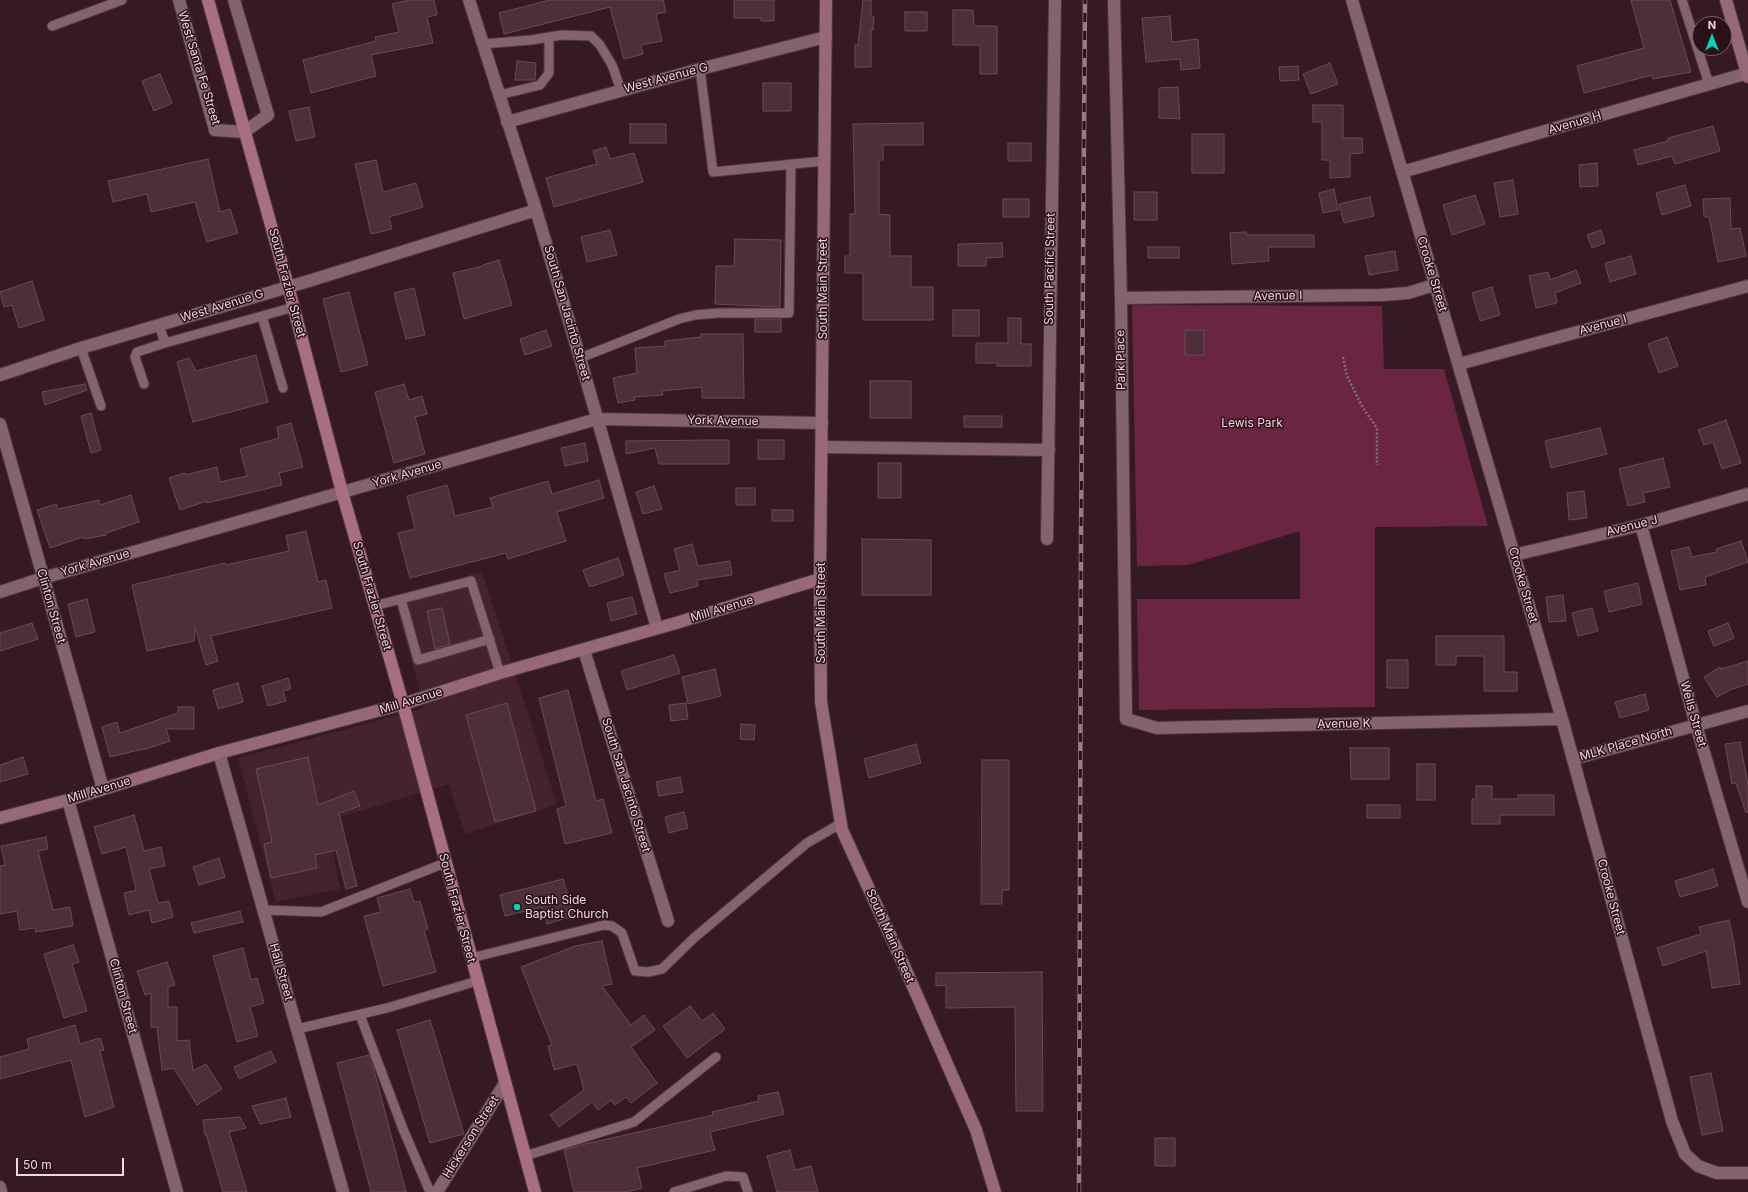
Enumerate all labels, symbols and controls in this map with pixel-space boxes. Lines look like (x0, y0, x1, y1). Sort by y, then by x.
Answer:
street label: West Santa Fe Street (175, 9, 223, 127)
north arrow (1692, 16, 1732, 56)
text: N (1708, 18, 1716, 32)
street label: West Avenue G (622, 60, 710, 96)
street label: Avenue H (1547, 109, 1603, 137)
street label: South Pacific Street (1042, 213, 1058, 325)
street label: South Frazier Street (265, 227, 309, 339)
street label: Crooke Street (1414, 235, 1450, 313)
street label: South Main Street (816, 238, 830, 340)
street label: South San Jacinto Street (541, 244, 593, 382)
street label: West Avenue G (179, 286, 265, 326)
street label: Avenue I (1254, 288, 1302, 304)
street label: Avenue I (1578, 312, 1628, 338)
street label: Park Place (1113, 330, 1129, 390)
street label: York Avenue (687, 413, 759, 429)
park label: Lewis Park (1221, 416, 1283, 430)
street label: York Avenue (371, 457, 443, 491)
street label: Avenue J (1605, 513, 1659, 539)
street label: South Frazier Street (350, 540, 394, 652)
street label: York Avenue (59, 546, 131, 580)
street label: Crooke Street (1505, 546, 1541, 624)
street label: South Main Street (814, 562, 828, 664)
street label: Clinton Street (33, 567, 69, 645)
street label: Mill Avenue (689, 593, 755, 625)
street label: Wells Street (1677, 680, 1709, 748)
street label: Mill Avenue (378, 685, 444, 717)
street label: South San Jacinto Street (599, 716, 653, 854)
street label: Avenue K (1317, 716, 1371, 732)
street label: MLK Place North (1578, 724, 1674, 764)
street label: Mill Avenue (66, 774, 132, 806)
street label: South Frazier Street (435, 852, 479, 964)
street label: Crooke Street (1594, 857, 1628, 937)
street label: South Main Street (863, 887, 917, 985)
place label: South Side Baptist Church (525, 893, 609, 921)
marker: South Side Baptist Church (512, 902, 522, 912)
street label: Hall Street (266, 942, 296, 1002)
street label: Clinton Street (106, 957, 140, 1035)
street label: Hickerson Street (440, 1093, 502, 1181)
scale bar (18, 1150, 126, 1176)
text: 50 m (23, 1157, 52, 1172)

